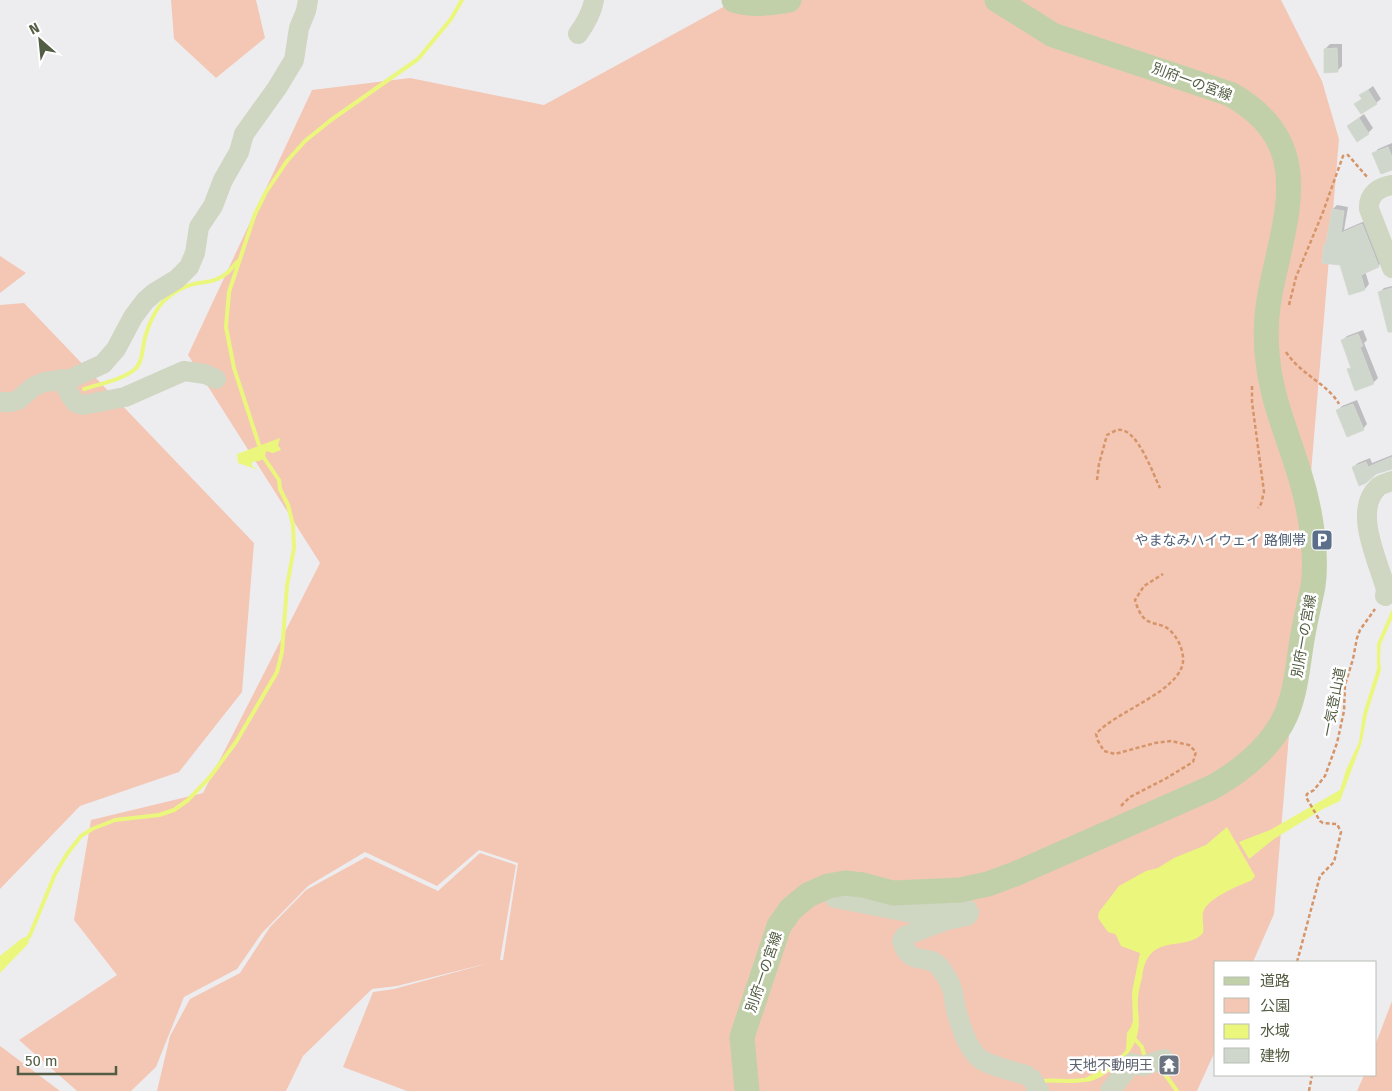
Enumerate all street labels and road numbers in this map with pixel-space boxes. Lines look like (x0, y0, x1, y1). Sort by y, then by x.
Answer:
street label: 別府一の宮線 (1150, 60, 1234, 104)
street label: 別府一の宮線 (1288, 593, 1320, 679)
street label: 一気登山道 (1319, 666, 1349, 738)
street label: 別府一の宮線 (742, 930, 786, 1014)

